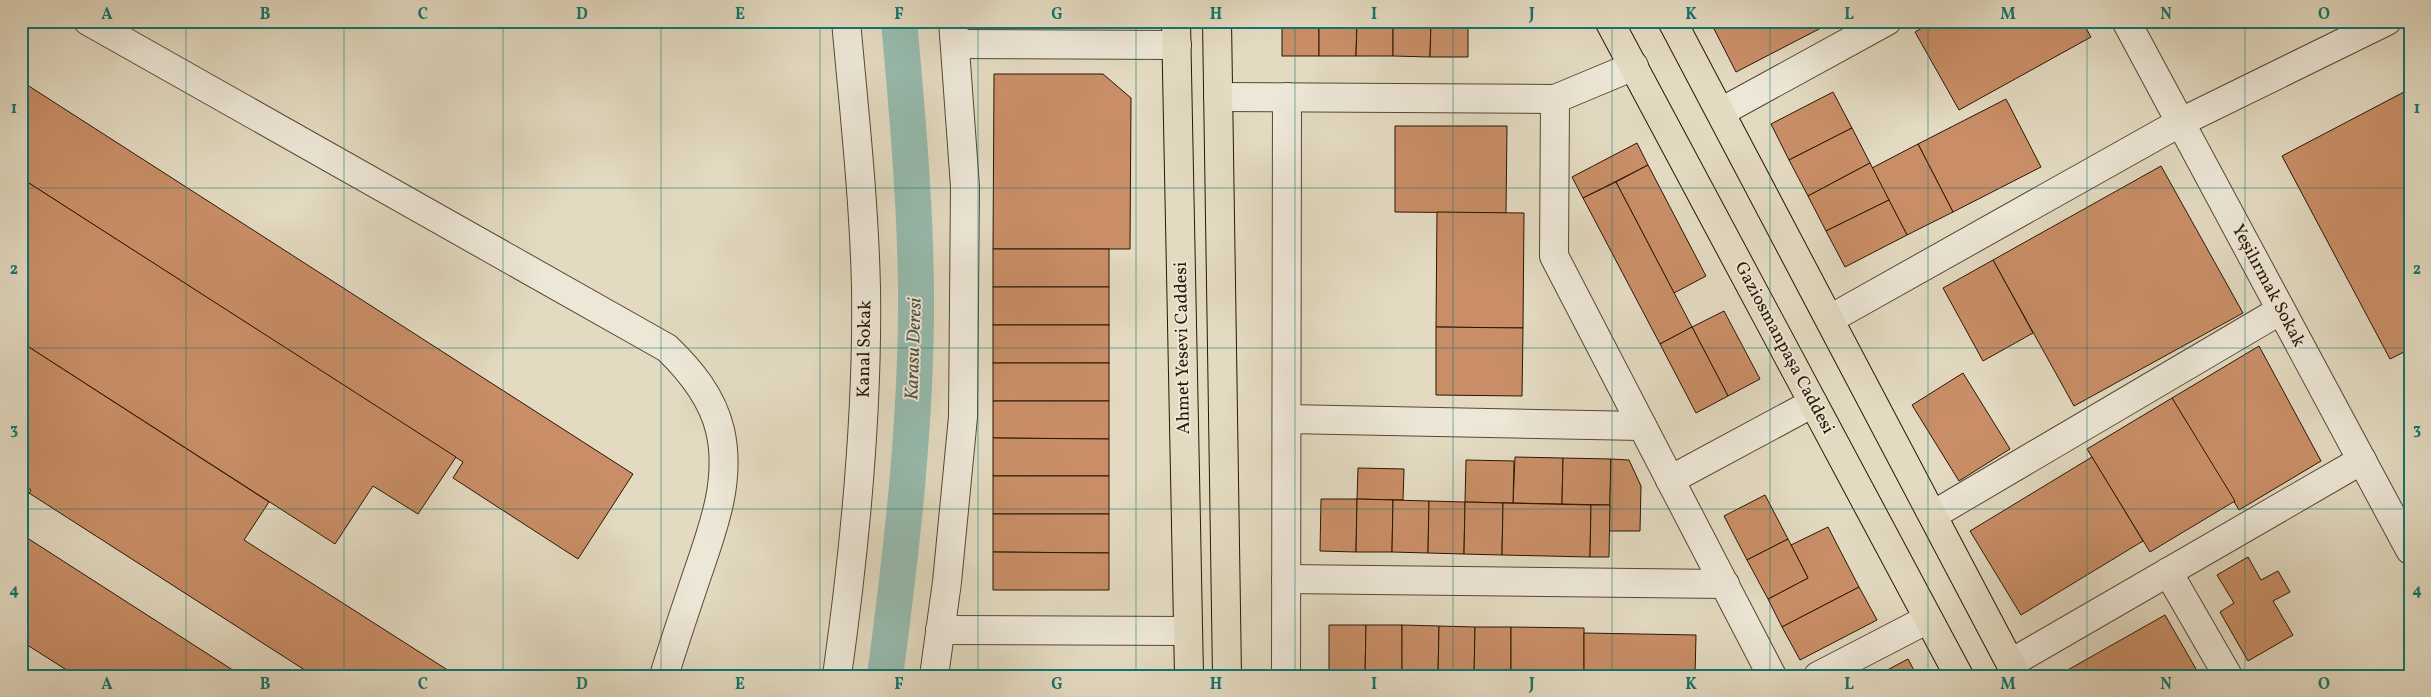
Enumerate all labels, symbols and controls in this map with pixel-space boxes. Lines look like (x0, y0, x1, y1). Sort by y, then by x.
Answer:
text: A (101, 4, 113, 26)
text: B (260, 4, 271, 26)
text: C (418, 4, 428, 26)
text: D (576, 4, 588, 26)
text: E (735, 4, 745, 26)
text: F (894, 4, 904, 26)
text: G (1051, 4, 1063, 26)
text: H (1210, 4, 1222, 26)
text: I (1371, 4, 1377, 26)
text: J (1528, 4, 1535, 26)
text: K (1685, 4, 1697, 26)
text: L (1844, 4, 1854, 26)
text: M (2000, 4, 2016, 26)
text: N (2160, 4, 2172, 26)
text: O (2318, 4, 2330, 26)
text: 1 (11, 98, 17, 120)
text: 1 (2414, 98, 2420, 120)
street label: Yeşilırmak Sokak (2225, 220, 2311, 352)
street label: Gaziosmanpaşa Caddesi (1728, 257, 1840, 439)
text: 2 (10, 259, 18, 281)
text: 2 (2413, 259, 2421, 281)
street label: Ahmet Yesevi Caddesi (1169, 261, 1197, 435)
water label: Karasu Deresi (899, 297, 929, 400)
street label: Kanal Sokak (852, 300, 878, 398)
text: 3 (10, 419, 18, 441)
text: 3 (2413, 419, 2421, 441)
text: 4 (9, 580, 19, 602)
text: 4 (2412, 580, 2422, 602)
text: A (101, 674, 113, 696)
text: B (260, 674, 271, 696)
text: C (418, 674, 428, 696)
text: D (576, 674, 588, 696)
text: E (735, 674, 745, 696)
text: F (894, 674, 904, 696)
text: G (1051, 674, 1063, 696)
text: H (1210, 674, 1222, 696)
text: I (1371, 674, 1377, 696)
text: J (1528, 674, 1535, 696)
text: K (1685, 674, 1697, 696)
text: L (1844, 674, 1854, 696)
text: M (2000, 674, 2016, 696)
text: N (2160, 674, 2172, 696)
text: O (2318, 674, 2330, 696)

